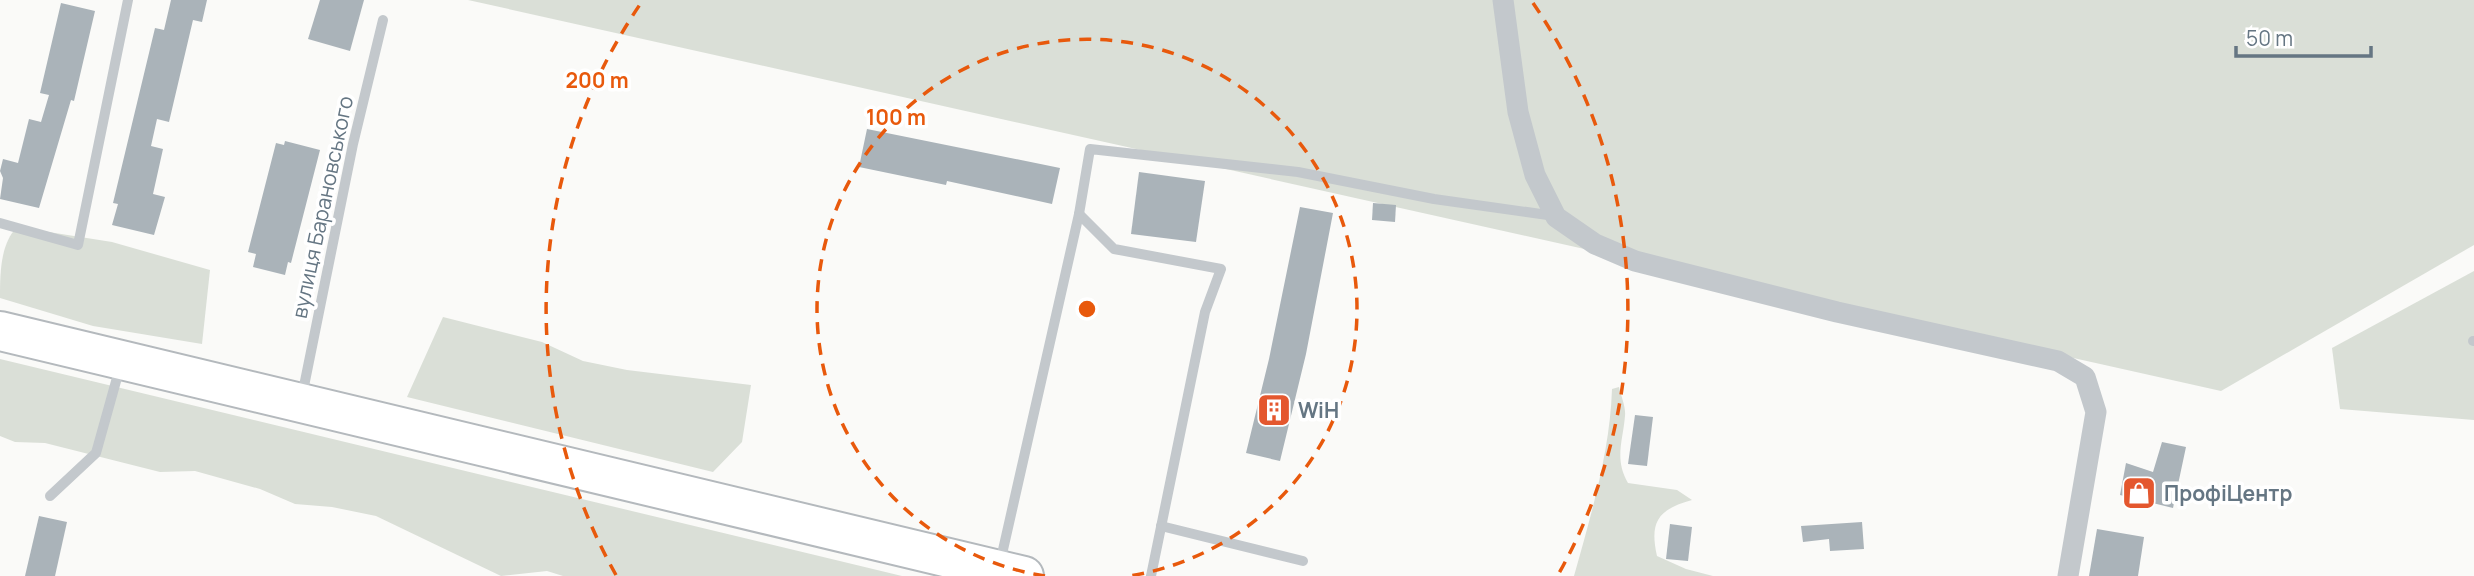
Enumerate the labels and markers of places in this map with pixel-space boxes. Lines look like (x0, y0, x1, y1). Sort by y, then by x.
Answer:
centre of rings (1075, 297, 1099, 321)
building icon: WiH (1255, 391, 1293, 429)
place label: WiH (1298, 396, 1339, 424)
shop icon: ПрофіЦентр (2120, 474, 2158, 512)
place label: ПрофіЦентр (2164, 479, 2292, 507)

